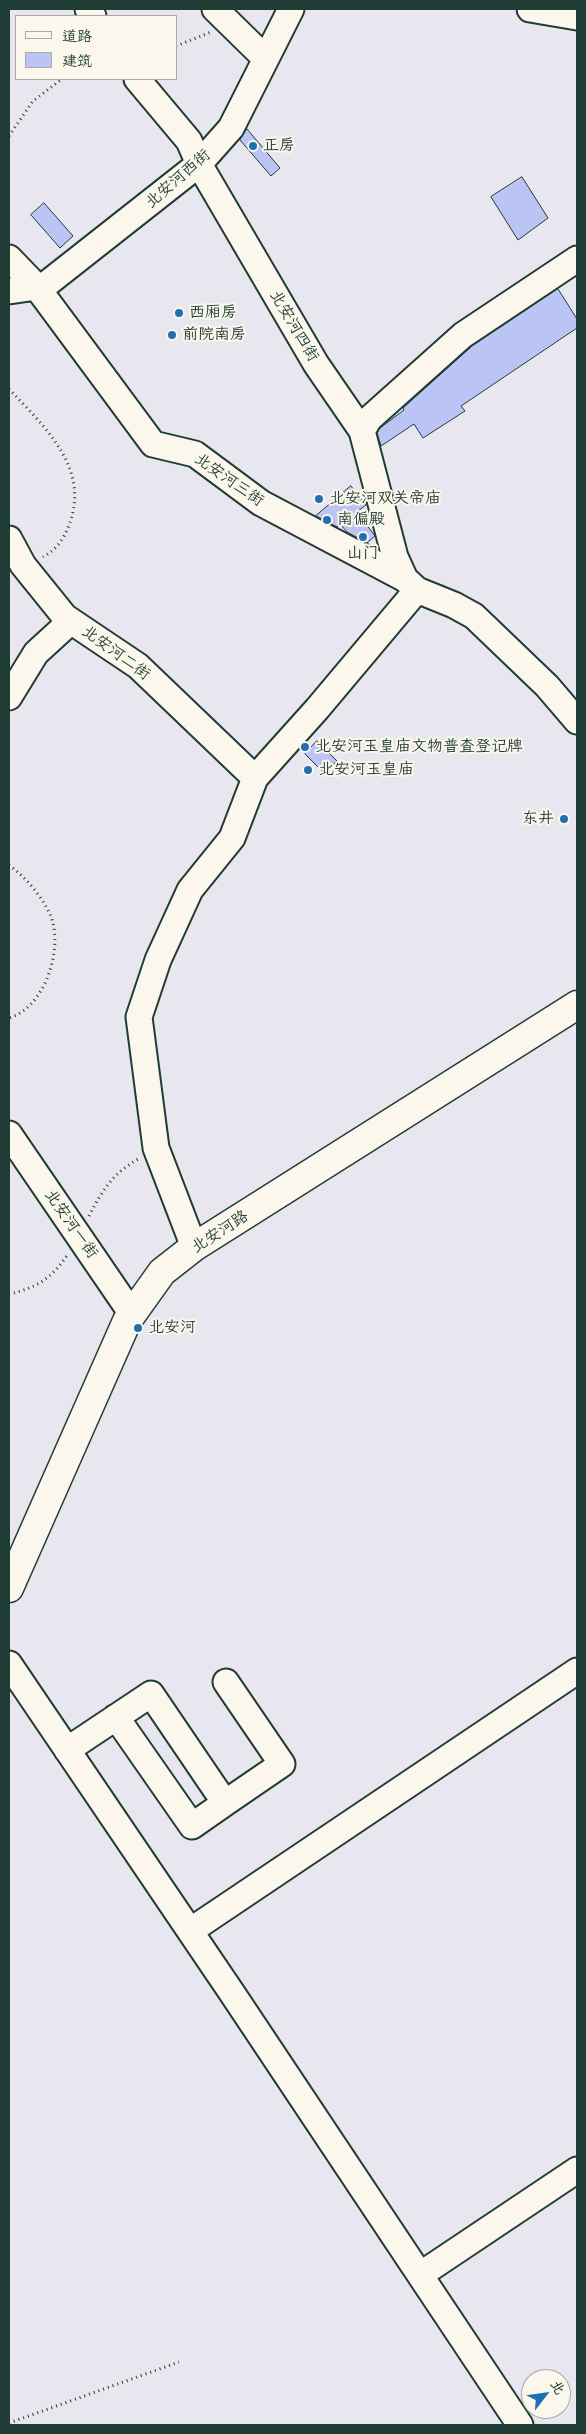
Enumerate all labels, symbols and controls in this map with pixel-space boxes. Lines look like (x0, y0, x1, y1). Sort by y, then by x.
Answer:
legend (15, 15, 178, 80)
text: 道路 (62, 23, 92, 46)
text: 建筑 (62, 48, 92, 71)
place label: 正房 (263, 136, 295, 156)
marker: 正房 (247, 140, 259, 152)
street label: 北安河西街 (142, 146, 214, 212)
street label: 北安河四街 (265, 287, 323, 365)
place label: 西厢房 (189, 303, 237, 323)
marker: 西厢房 (173, 307, 185, 319)
place label: 前院南房 (182, 325, 246, 345)
marker: 前院南房 (166, 329, 178, 341)
street label: 北安河三街 (191, 449, 267, 511)
place label: 北安河双关帝庙 (329, 489, 441, 509)
marker: 北安河双关帝庙 (313, 493, 325, 505)
place label: 南偏殿 (337, 510, 385, 530)
marker: 南偏殿 (321, 514, 333, 526)
marker: 山门 (357, 531, 369, 543)
place label: 山门 (347, 544, 379, 564)
street label: 北安河二街 (78, 622, 154, 684)
place label: 北安河玉皇庙文物普查登记牌 (315, 737, 523, 757)
marker: 北安河玉皇庙文物普查登记牌 (299, 741, 311, 753)
place label: 北安河玉皇庙 (318, 760, 414, 780)
marker: 北安河玉皇庙 (302, 764, 314, 776)
place label: 东井 (522, 809, 554, 829)
marker: 东井 (558, 813, 570, 825)
street label: 北安河一街 (40, 1186, 102, 1262)
street label: 北安河路 (188, 1207, 252, 1257)
place label: 北安河 (148, 1318, 196, 1338)
marker: 北安河 (132, 1322, 144, 1334)
north arrow (521, 2369, 571, 2419)
text: 北 (546, 2375, 571, 2398)

